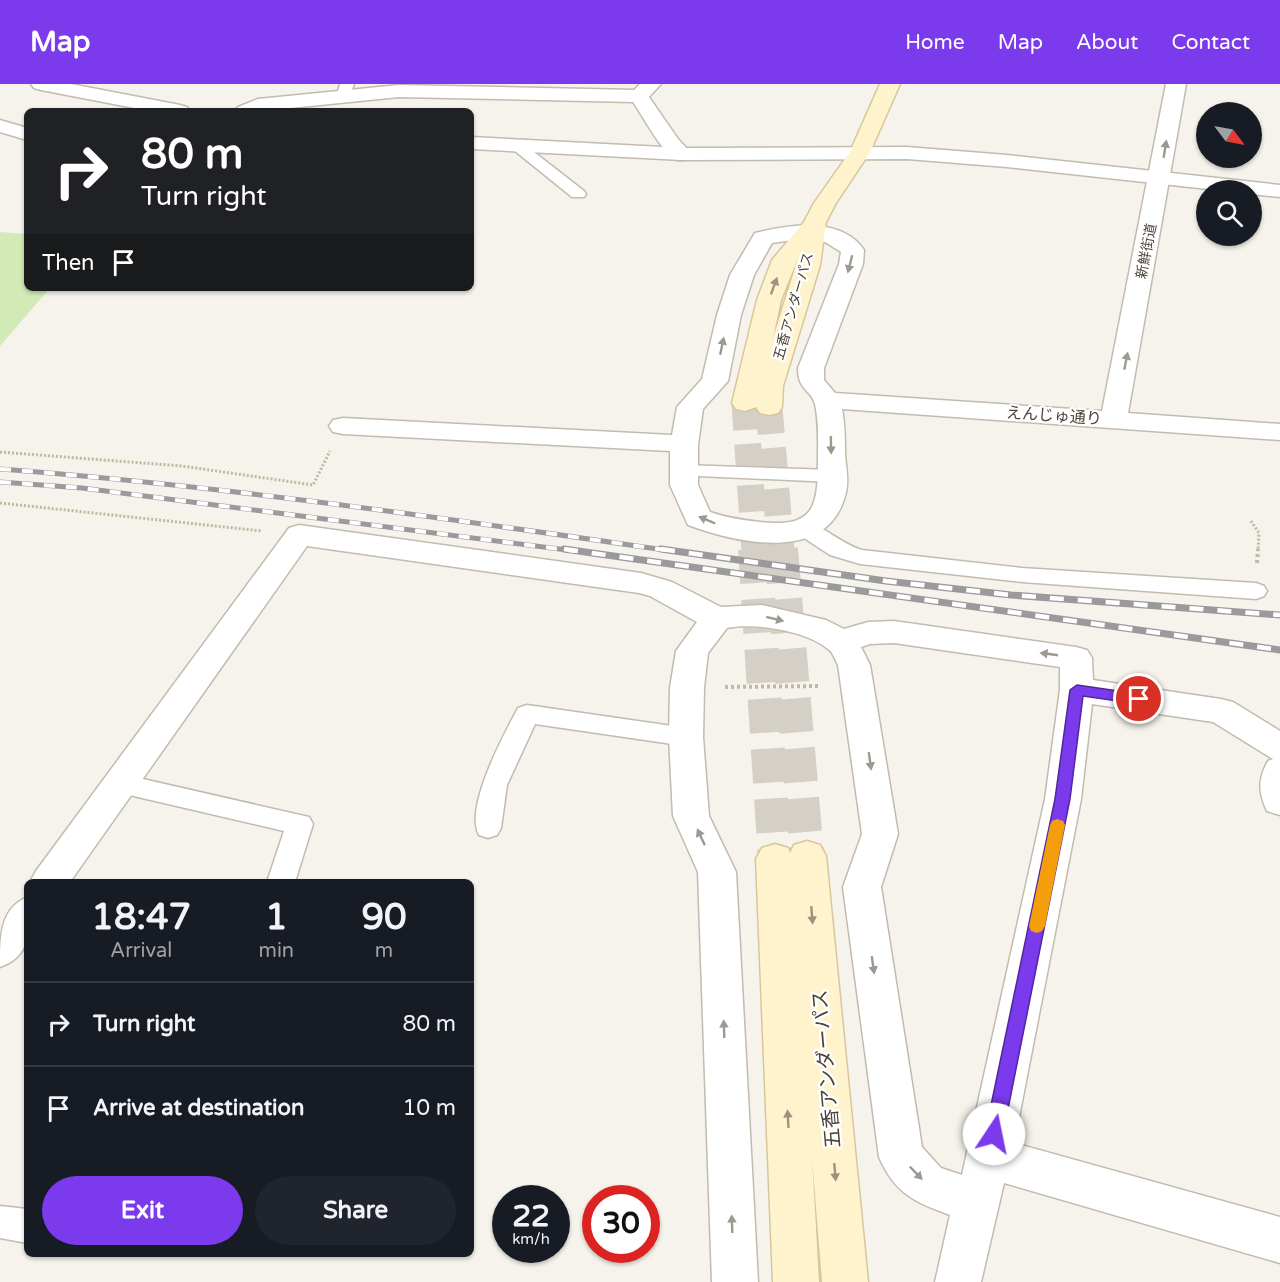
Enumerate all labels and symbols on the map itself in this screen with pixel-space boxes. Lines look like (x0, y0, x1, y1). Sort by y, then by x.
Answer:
north arrow (1196, 102, 1262, 168)
one-way arrow (1161, 140, 1170, 159)
street label: 新鮮街道 (1133, 222, 1160, 280)
street label: 五香アンダーパス (770, 250, 817, 362)
one-way arrow (844, 255, 854, 273)
one-way arrow (770, 277, 780, 295)
one-way arrow (718, 337, 727, 356)
one-way arrow (1121, 352, 1130, 371)
street label: えんじゅ通り (1005, 403, 1103, 429)
one-way arrow (826, 435, 836, 454)
one-way arrow (697, 515, 715, 525)
one-way arrow (766, 614, 784, 624)
one-way arrow (1040, 650, 1059, 659)
pin (1113, 673, 1164, 724)
one-way arrow (865, 752, 874, 771)
one-way arrow (696, 829, 705, 846)
one-way arrow (807, 905, 817, 924)
one-way arrow (869, 956, 878, 975)
street label: 五香アンダーパス (808, 989, 846, 1149)
one-way arrow (719, 1019, 728, 1038)
position arrow (962, 1102, 1026, 1166)
one-way arrow (783, 1109, 792, 1128)
one-way arrow (830, 1162, 840, 1181)
one-way arrow (909, 1166, 923, 1181)
speed limit sign: 30 (582, 1185, 660, 1263)
one-way arrow (728, 1214, 737, 1233)

